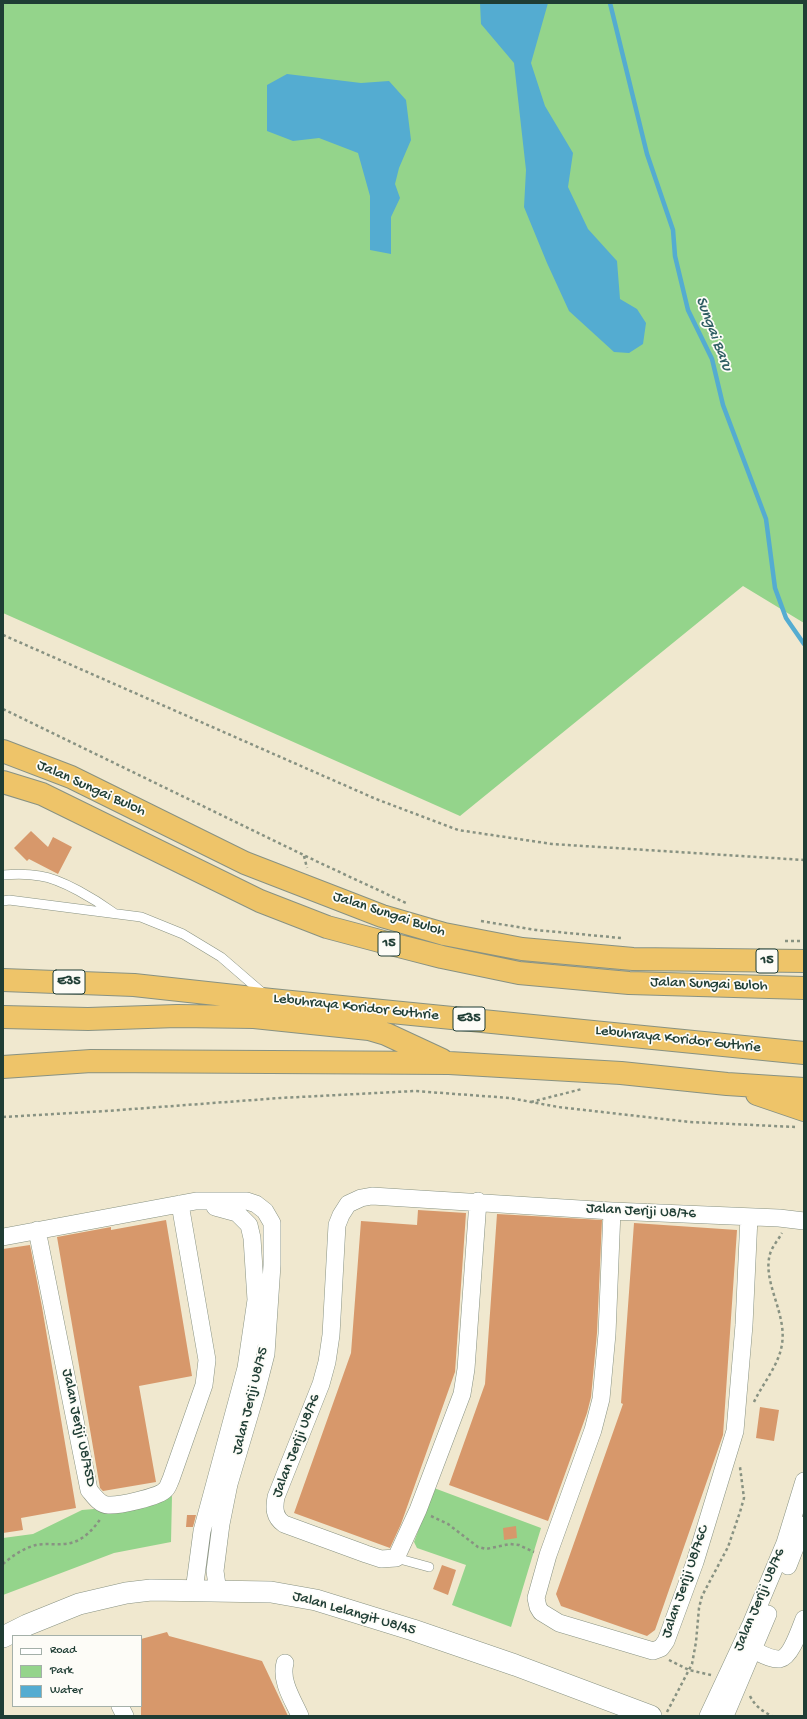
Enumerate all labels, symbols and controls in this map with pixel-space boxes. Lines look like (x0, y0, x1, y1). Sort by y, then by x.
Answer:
water label: Sungai Baru (690, 294, 736, 374)
street label: Jalan Sungai Buloh (34, 757, 148, 821)
street label: Jalan Sungai Buloh (330, 888, 448, 942)
road number: 15 (378, 932, 400, 956)
road number: 15 (756, 949, 778, 973)
road number: E35 (53, 970, 85, 994)
street label: Jalan Sungai Buloh (650, 974, 768, 996)
street label: Lebuhraya Koridor Guthrie (272, 990, 440, 1026)
road number: E35 (453, 1007, 485, 1031)
street label: Lebuhraya Koridor Guthrie (594, 1022, 762, 1058)
street label: Jalan Jeriji U8/76 (586, 1200, 696, 1224)
street label: Jalan Jeriji U8/75 (229, 1345, 273, 1457)
street label: Jalan Jeriji U8/75D (57, 1367, 99, 1489)
street label: Jalan Jeriji U8/76 (269, 1391, 325, 1501)
street label: Jalan Jeriji U8/76C (658, 1523, 714, 1641)
street label: Jalan Jeriji U8/76 (730, 1546, 790, 1654)
street label: Jalan Lelangit U8/45 (290, 1588, 418, 1640)
legend (12, 1635, 142, 1707)
text: Road (50, 1644, 76, 1658)
text: Park (50, 1664, 73, 1678)
text: Water (50, 1684, 82, 1698)

